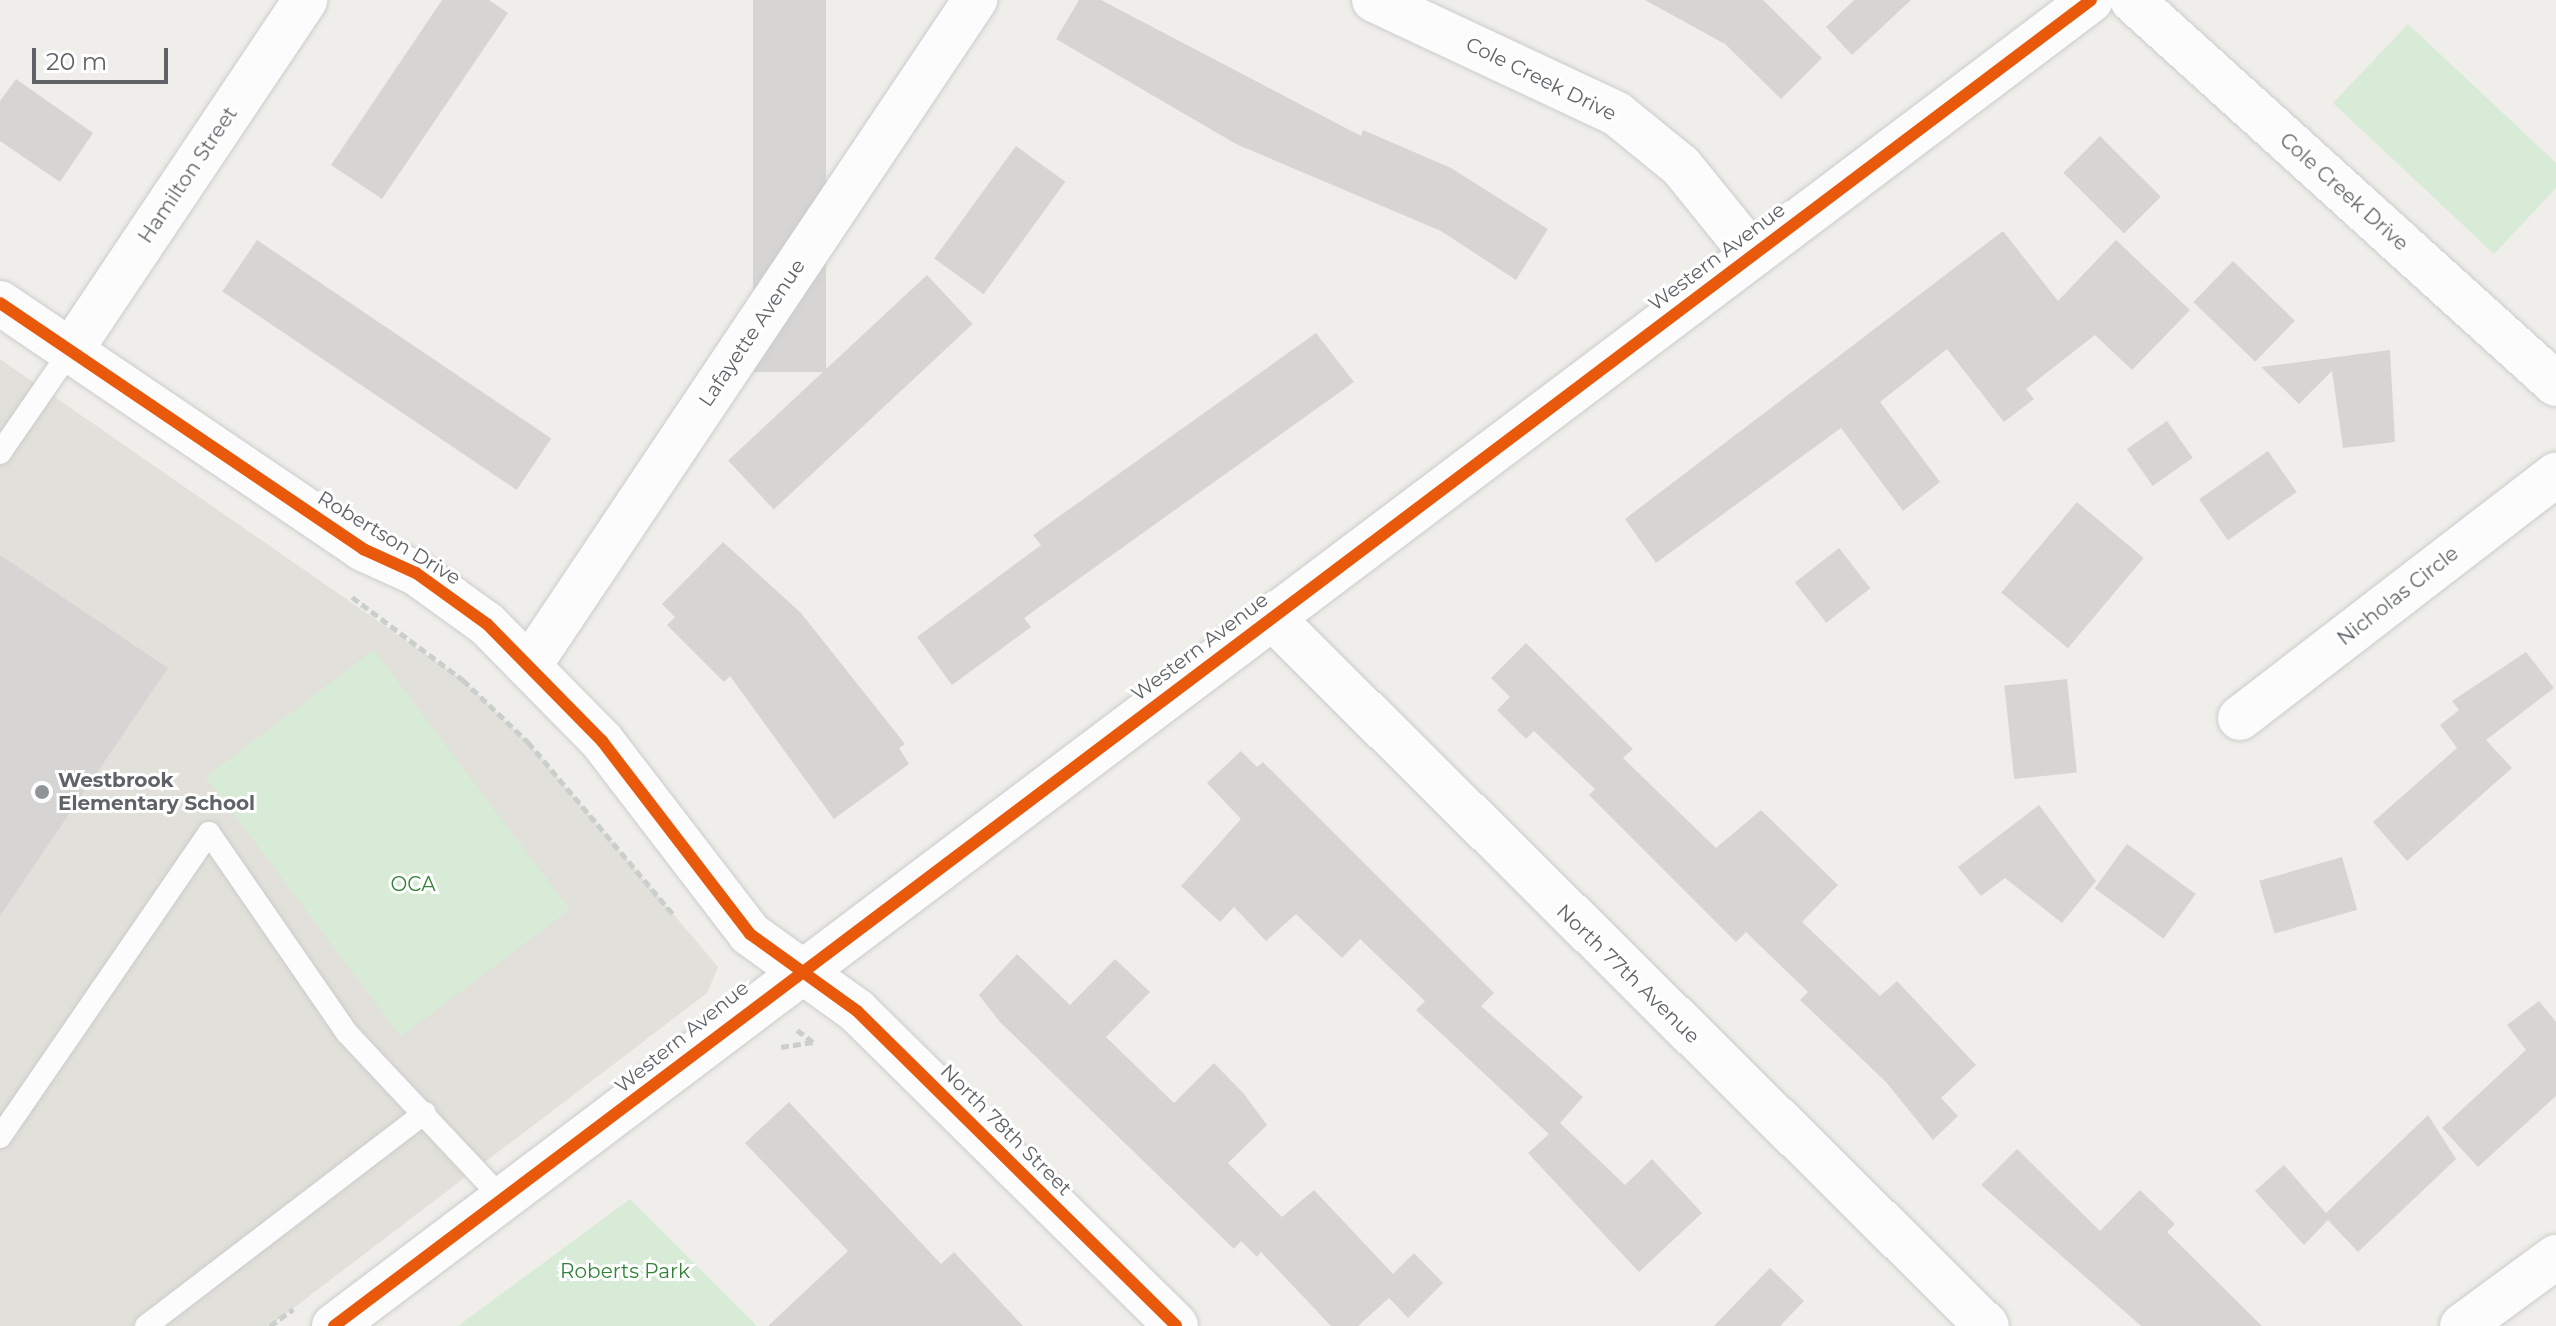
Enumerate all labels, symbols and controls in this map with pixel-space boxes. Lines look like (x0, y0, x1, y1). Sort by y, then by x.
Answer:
scale bar (36, 32, 172, 82)
street label: Cole Creek Drive (1462, 32, 1620, 126)
text: 20 m (46, 47, 107, 76)
street label: Hamilton Street (133, 102, 243, 248)
street label: Cole Creek Drive (2275, 128, 2413, 256)
street label: Western Avenue (1644, 198, 1790, 316)
street label: Lafayette Avenue (694, 255, 810, 411)
street label: Robertson Drive (313, 486, 465, 590)
street label: Nicholas Circle (2333, 541, 2463, 651)
street label: Western Avenue (1127, 588, 1273, 706)
place label: Westbrook Elementary School (58, 768, 255, 815)
marker: Westbrook Elementary School (33, 783, 51, 801)
park label: OCA (391, 872, 435, 896)
street label: North 77th Avenue (1551, 900, 1705, 1048)
street label: Western Avenue (610, 976, 754, 1098)
street label: North 78th Street (935, 1059, 1077, 1201)
park label: Roberts Park (560, 1259, 690, 1283)

